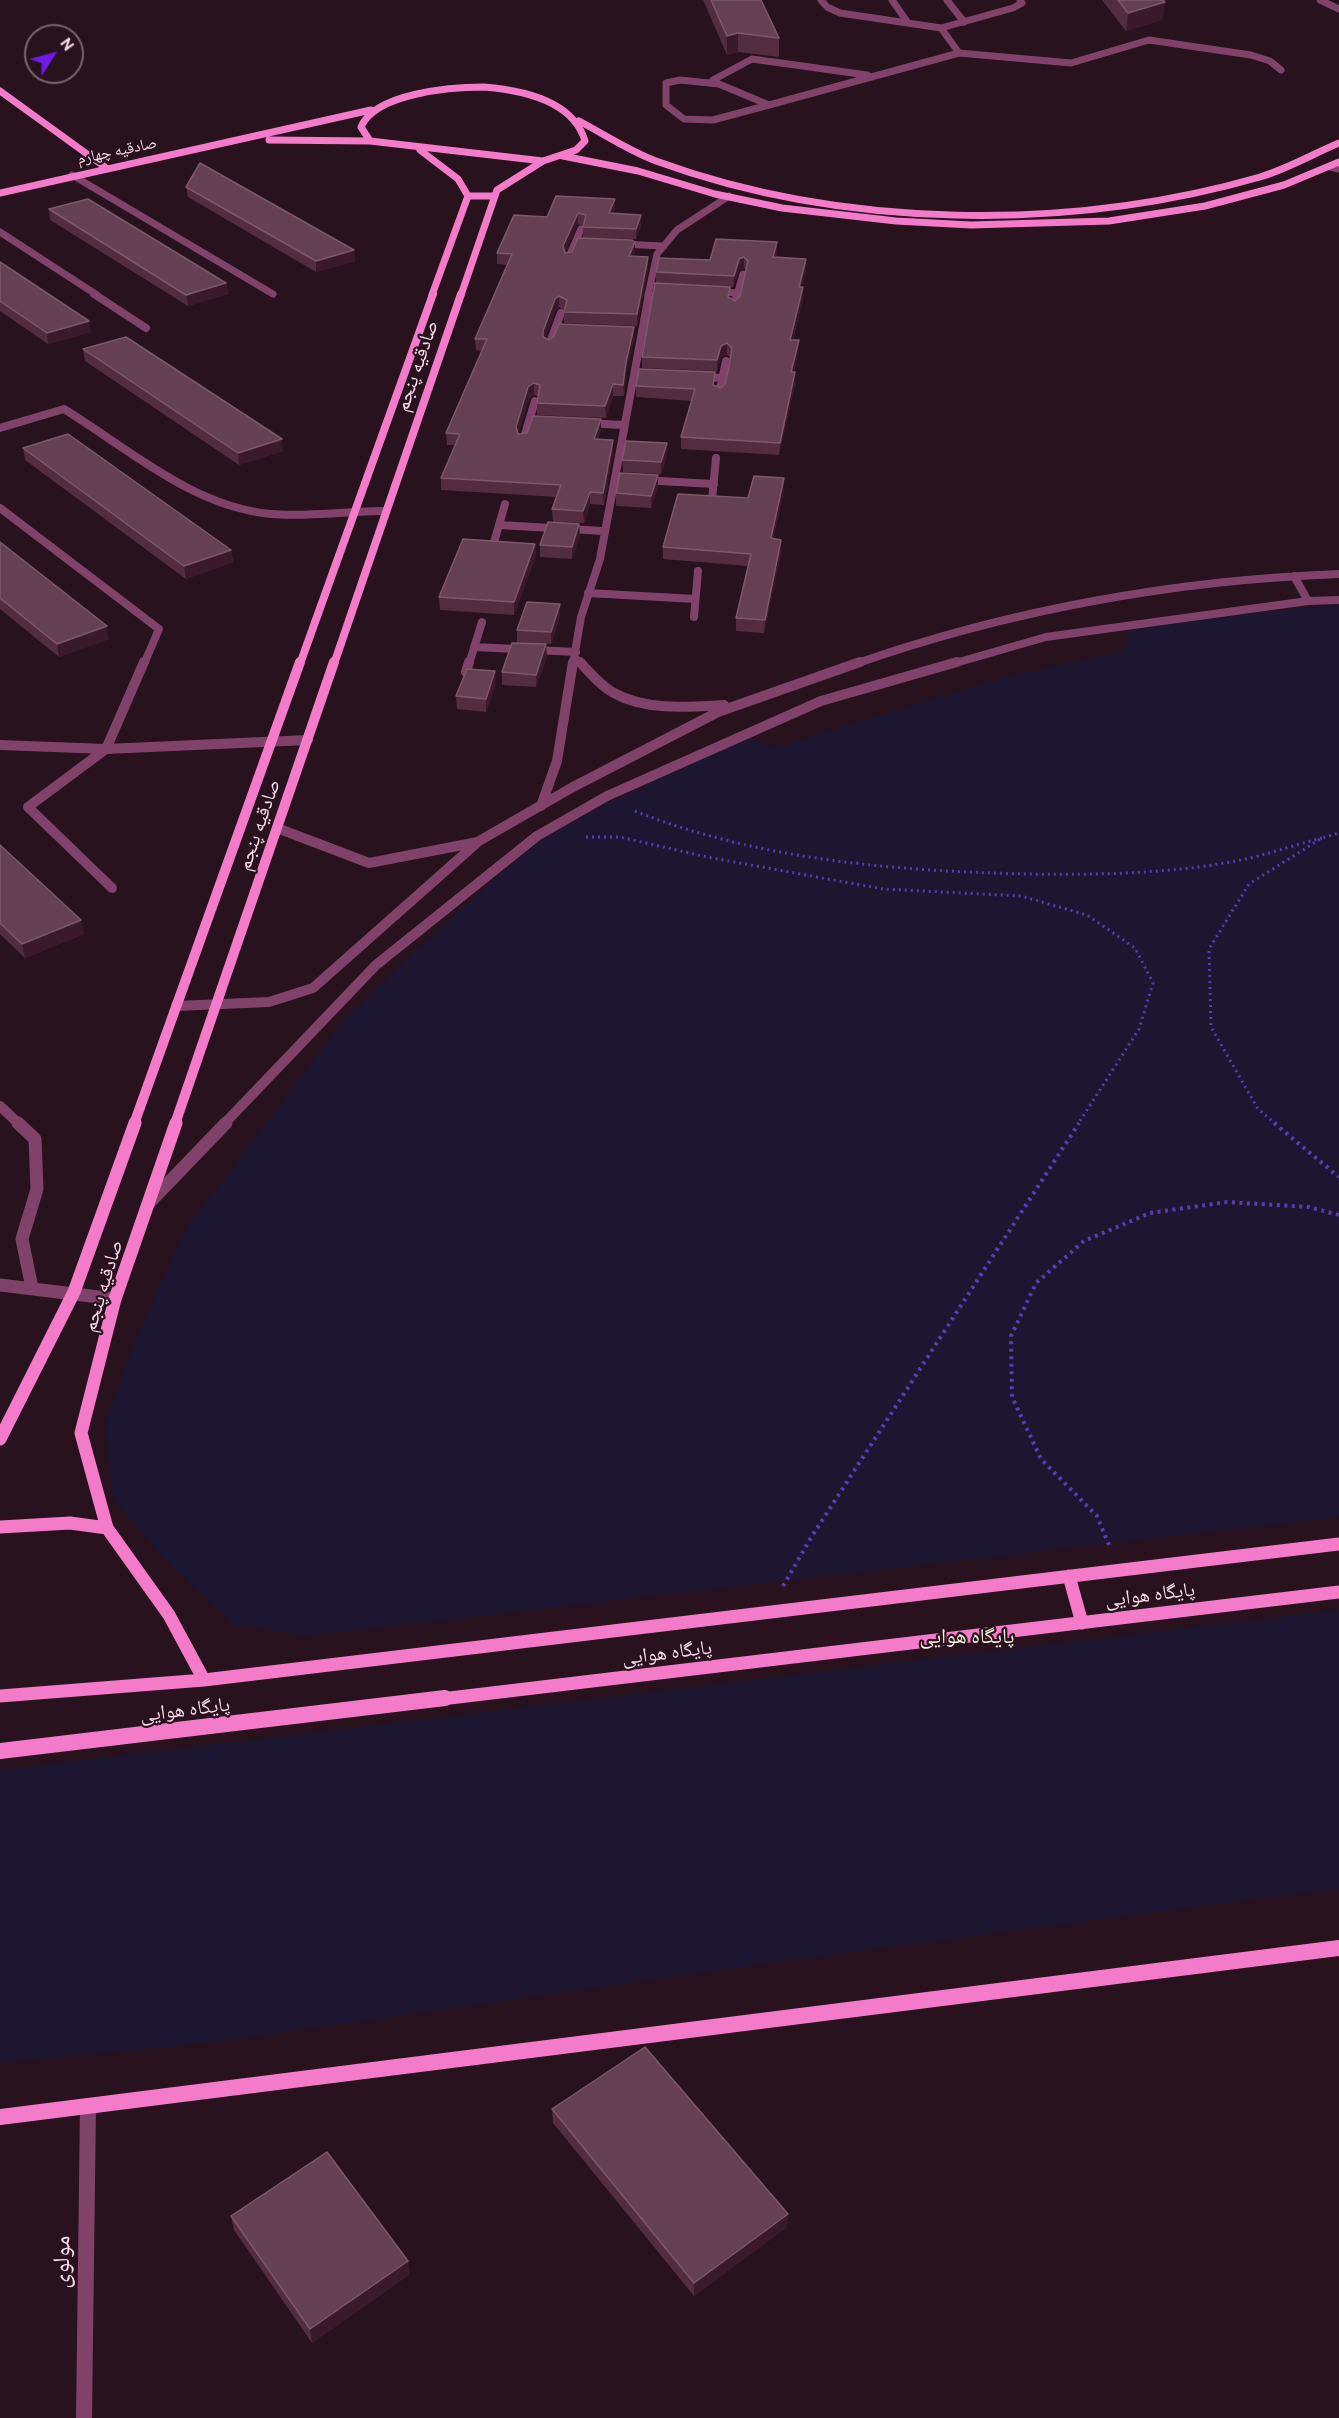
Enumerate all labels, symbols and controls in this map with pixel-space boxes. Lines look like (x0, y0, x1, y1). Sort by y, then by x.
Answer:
north arrow (24, 24, 84, 84)
text: N (56, 34, 78, 54)
street label: صادقیه چهارم (75, 133, 159, 169)
street label: صادقیه پنجم (390, 317, 444, 415)
street label: صادقیه پنجم (232, 776, 286, 874)
street label: صادقیه پنجم (78, 1237, 128, 1335)
street label: پایگاه هوایی (1104, 1578, 1196, 1612)
district label: پایگاه هوایی (919, 1624, 1015, 1650)
street label: پایگاه هوایی (621, 1636, 713, 1670)
street label: پایگاه هوایی (139, 1693, 231, 1727)
street label: مولوی (47, 2235, 77, 2289)

